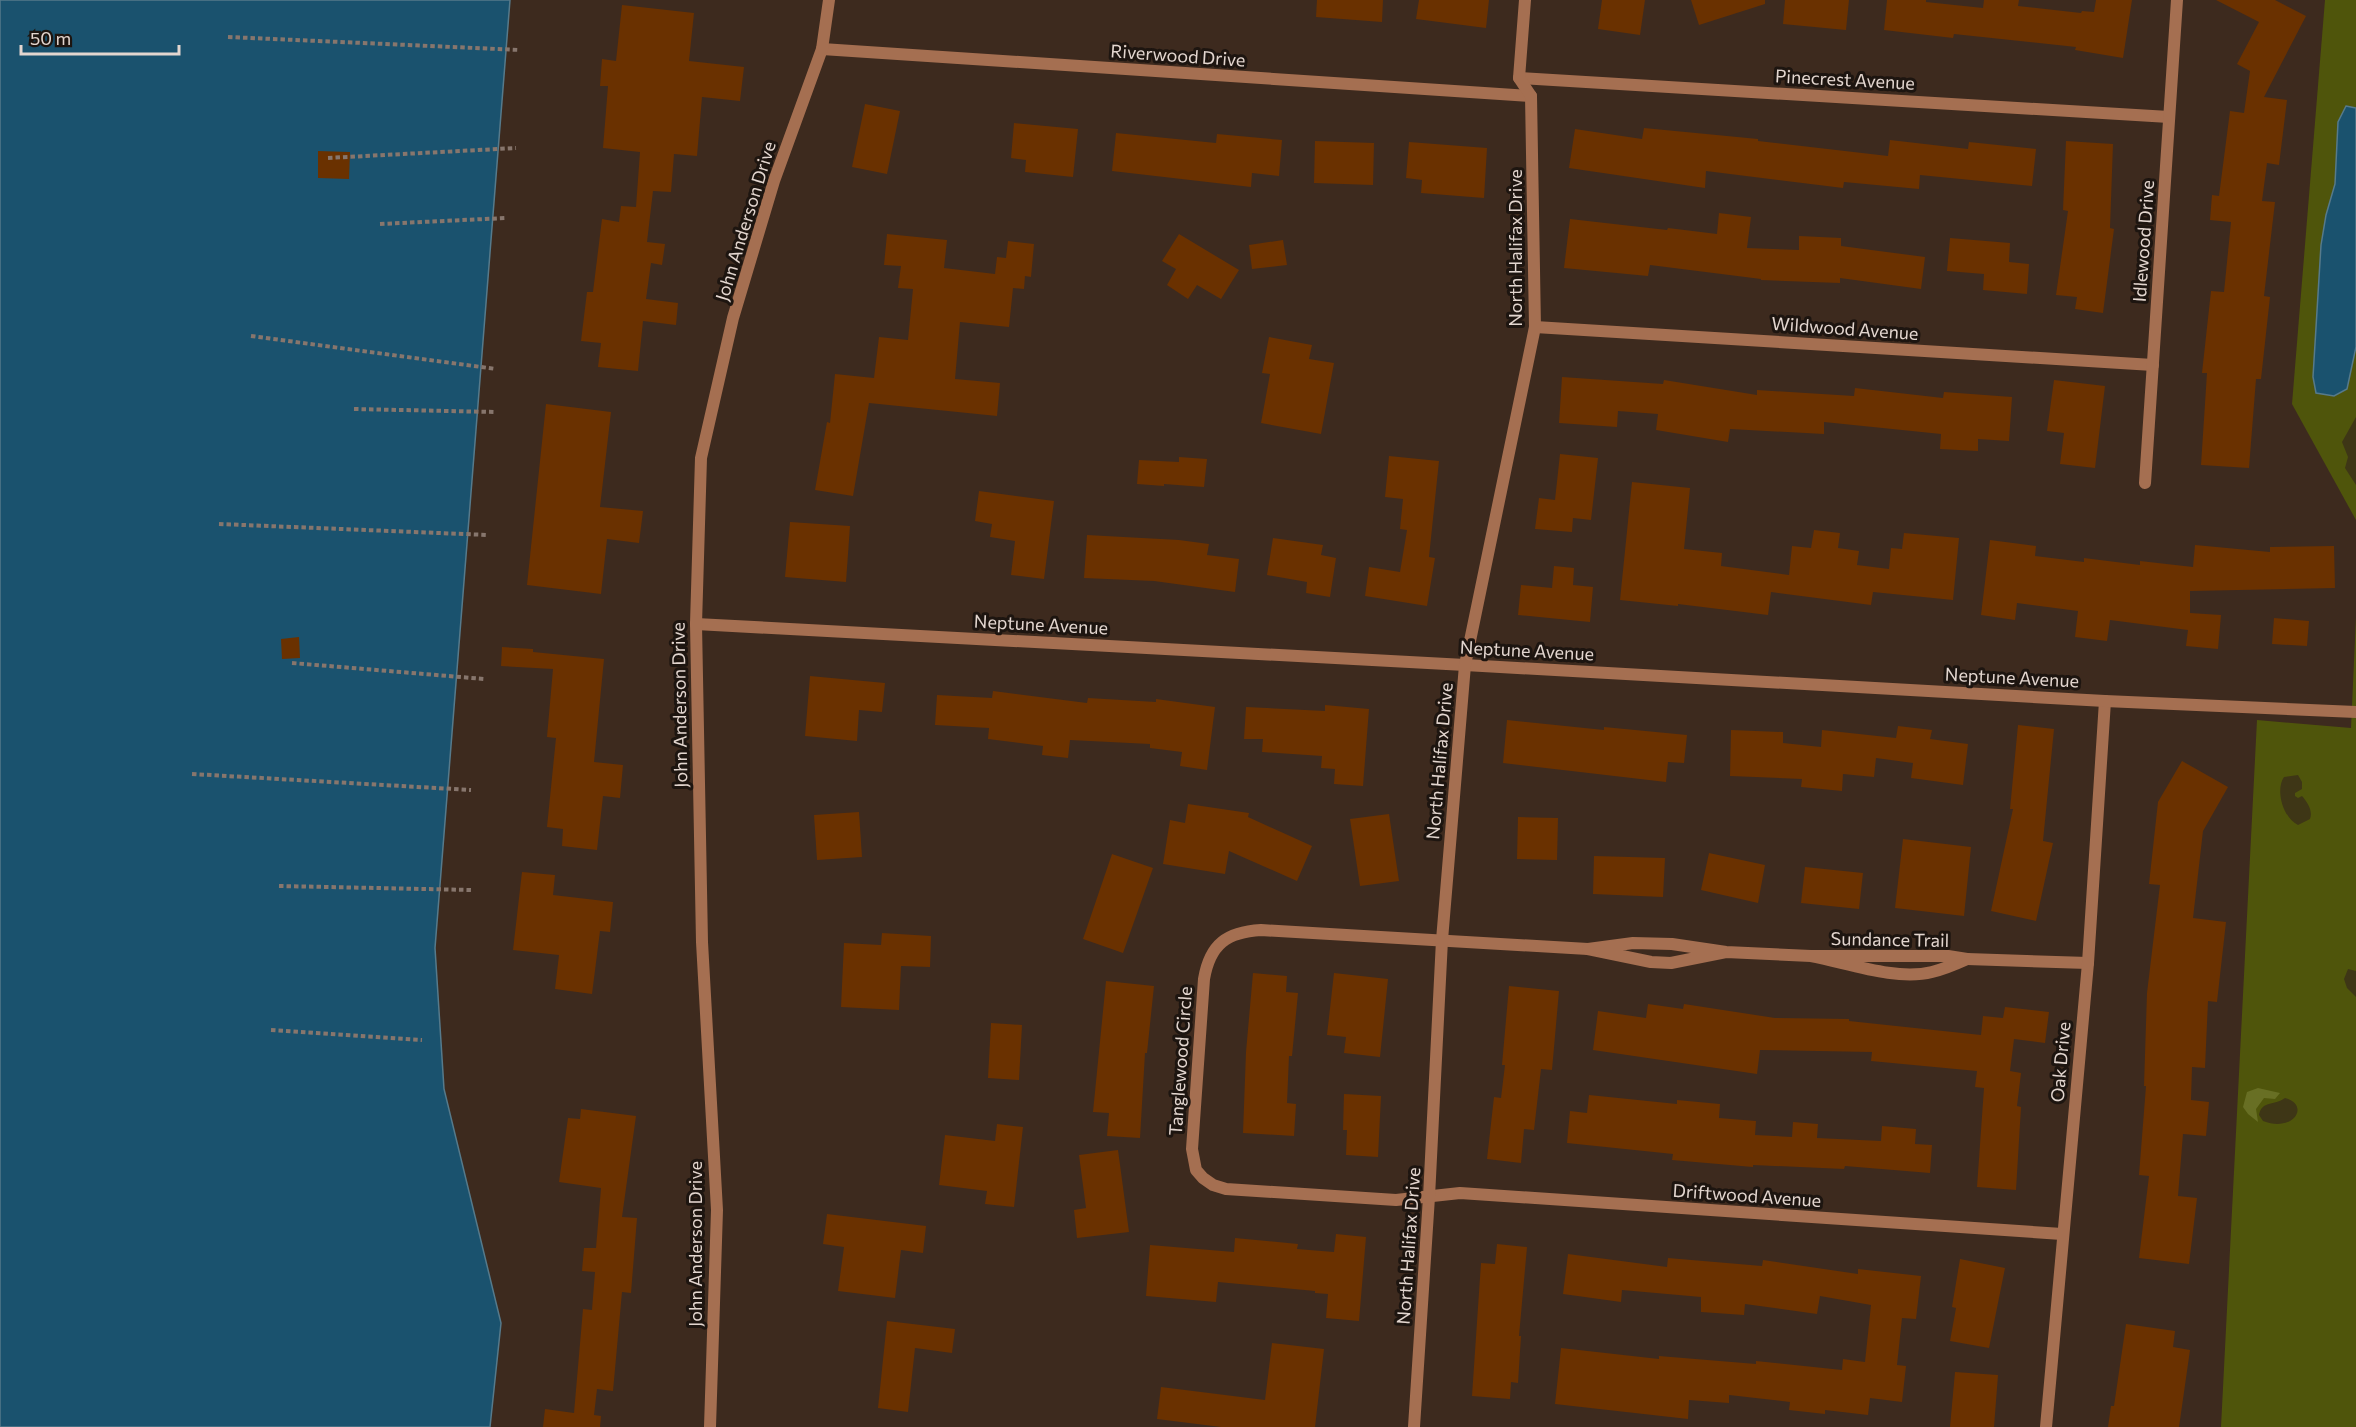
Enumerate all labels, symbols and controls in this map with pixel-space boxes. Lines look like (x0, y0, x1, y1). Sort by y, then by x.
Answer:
scale bar (21, 18, 178, 56)
text: 50 m (30, 27, 71, 49)
street label: Riverwood Drive (1110, 39, 1246, 71)
street label: Pinecrest Avenue (1775, 64, 1915, 94)
street label: John Anderson Drive (710, 139, 780, 303)
street label: North Halifax Drive (1504, 169, 1526, 327)
street label: Idlewood Drive (2128, 179, 2158, 303)
street label: Wildwood Avenue (1771, 312, 1919, 344)
street label: Neptune Avenue (973, 610, 1109, 638)
street label: John Anderson Drive (667, 622, 691, 788)
street label: Neptune Avenue (1459, 636, 1595, 664)
street label: Neptune Avenue (1944, 663, 2080, 691)
street label: North Halifax Drive (1421, 682, 1457, 840)
street label: Sundance Trail (1831, 927, 1949, 951)
street label: Tanglewood Circle (1164, 986, 1196, 1136)
street label: Oak Drive (2046, 1021, 2074, 1103)
street label: John Anderson Drive (684, 1161, 706, 1327)
street label: North Halifax Drive (1392, 1167, 1424, 1325)
street label: Driftwood Avenue (1672, 1179, 1822, 1211)

